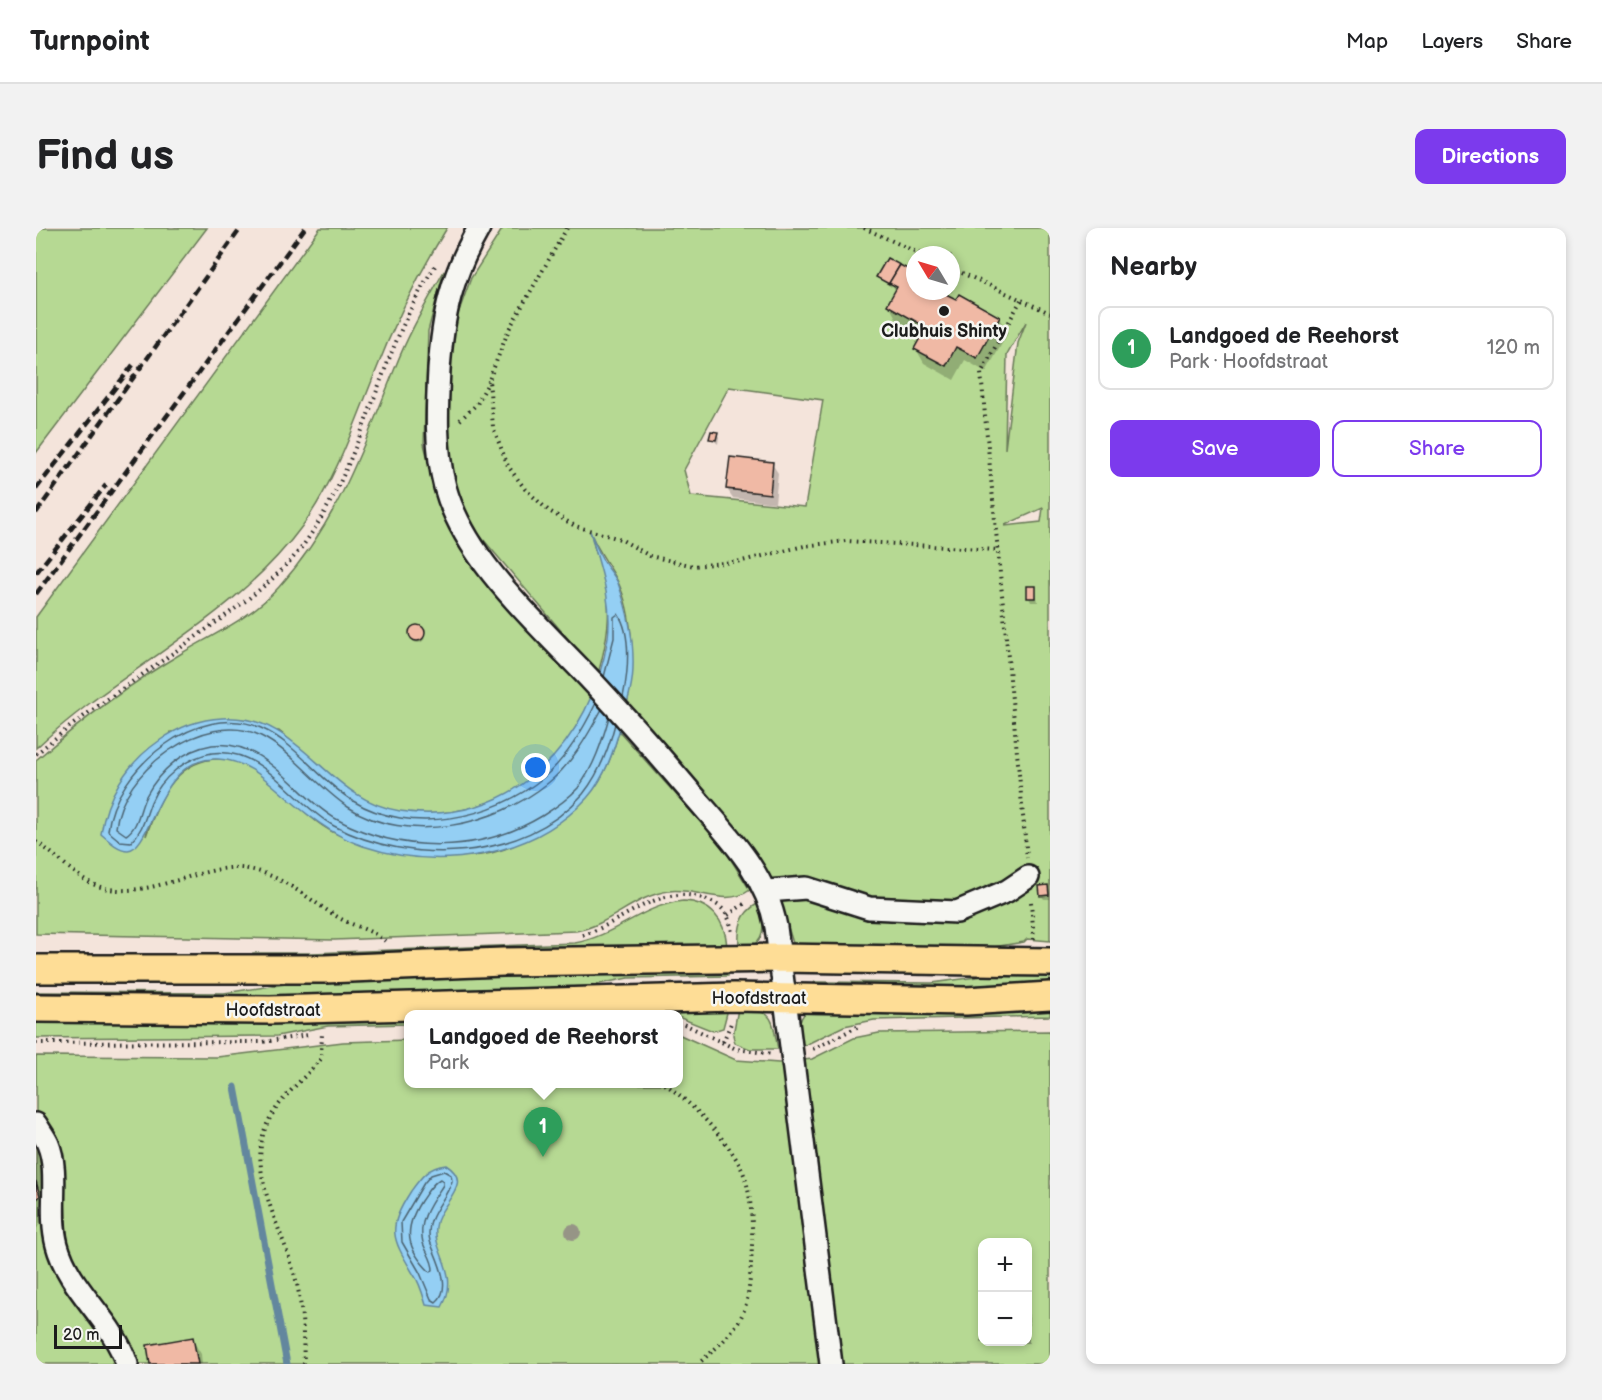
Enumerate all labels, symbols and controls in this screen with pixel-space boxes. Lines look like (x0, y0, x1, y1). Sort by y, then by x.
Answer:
text: Turnpoint (30, 25, 150, 58)
text: Map (1346, 29, 1388, 54)
text: Layers (1421, 29, 1483, 54)
text: Share (1516, 29, 1572, 54)
button: Directions (1415, 129, 1566, 184)
text: Find us (36, 131, 174, 182)
north arrow (906, 246, 960, 300)
text: Nearby (1110, 252, 1197, 283)
marker: Clubhuis Shinty (937, 304, 951, 318)
place label: Clubhuis Shinty (881, 321, 1007, 342)
text: Landgoed de Reehorst (1169, 323, 1399, 350)
text: 1 (1127, 336, 1136, 360)
text: 120 m (1487, 336, 1540, 360)
text: Park · Hoofdstraat (1169, 350, 1328, 374)
button: Save (1110, 420, 1320, 477)
button: Share (1332, 420, 1542, 477)
your location (521, 753, 550, 782)
street label: Hoofdstraat (711, 988, 807, 1009)
street label: Hoofdstraat (225, 1000, 321, 1021)
popup (404, 1010, 683, 1088)
text: Landgoed de Reehorst (429, 1024, 658, 1051)
text: Park (429, 1051, 469, 1075)
pin: 1 (524, 1108, 562, 1157)
map controls (978, 1238, 1032, 1346)
button: + (978, 1238, 1032, 1292)
button: − (978, 1292, 1032, 1346)
scale bar (54, 1322, 122, 1350)
text: 20 m (63, 1326, 99, 1345)

